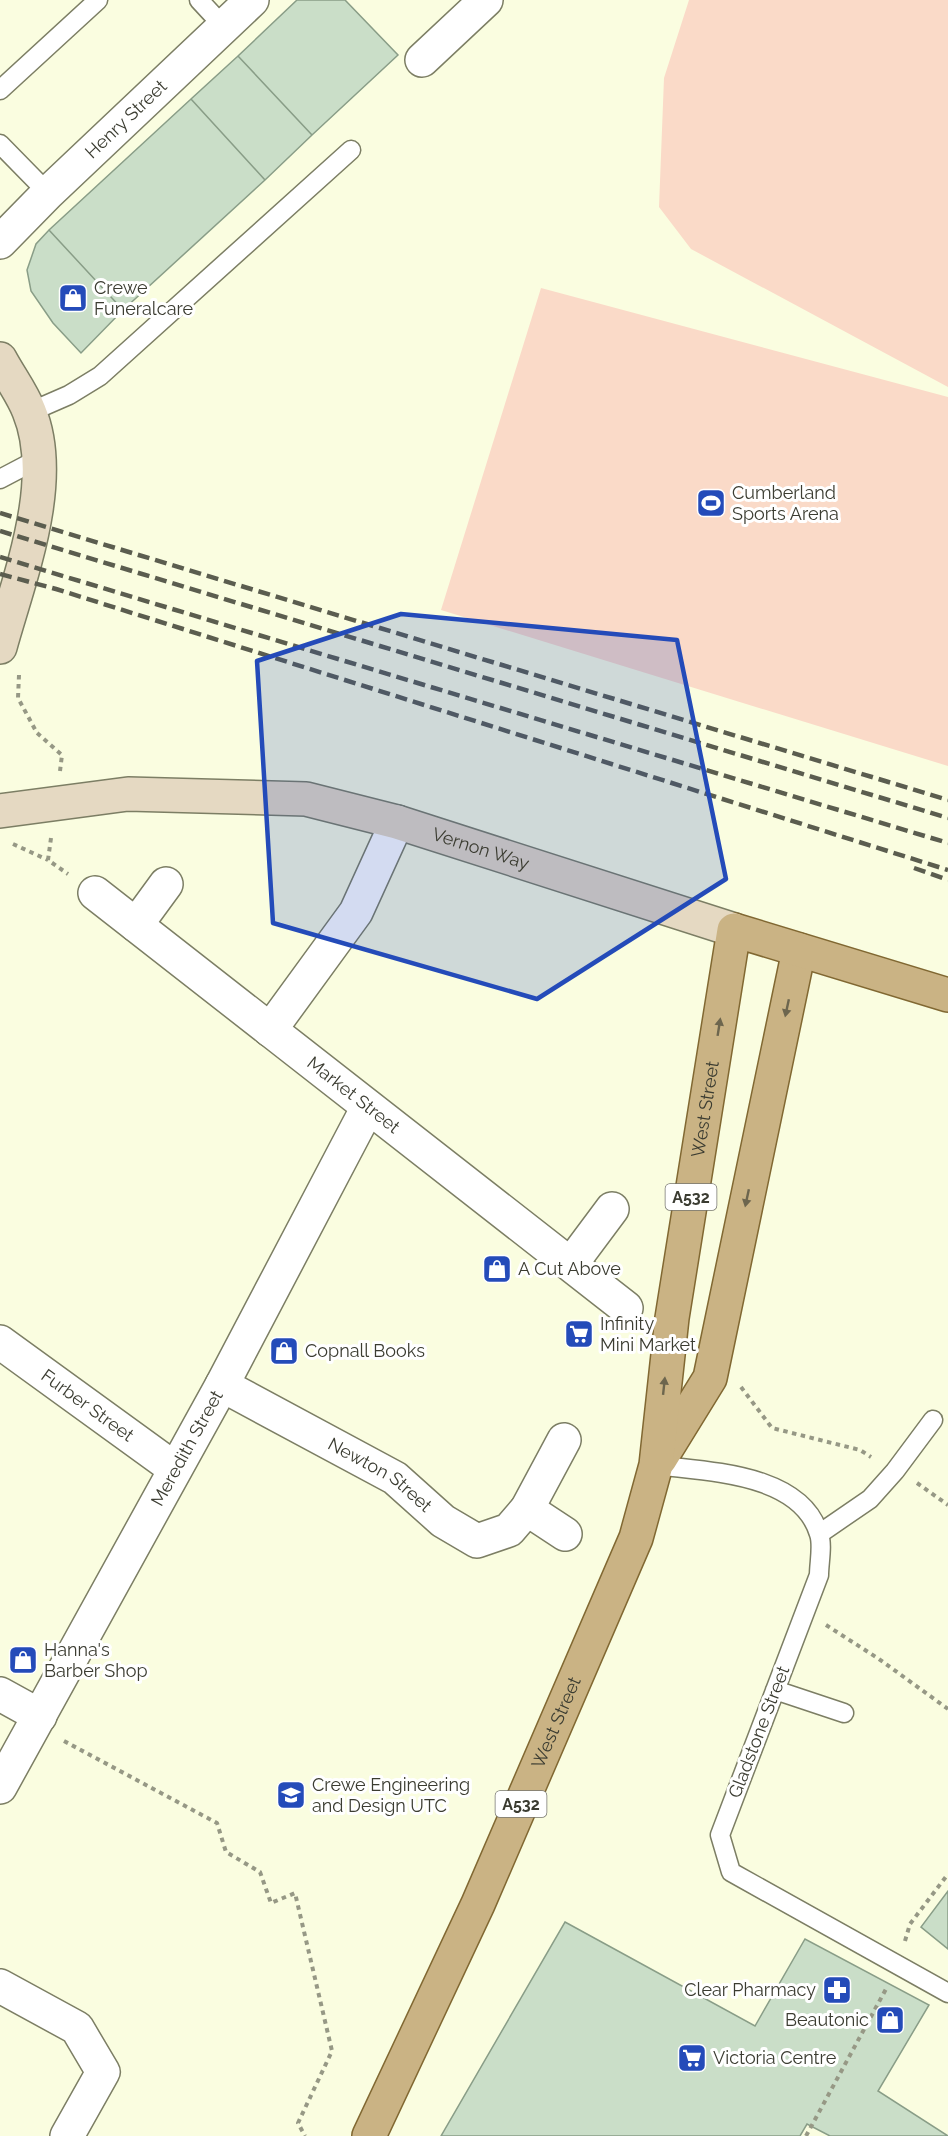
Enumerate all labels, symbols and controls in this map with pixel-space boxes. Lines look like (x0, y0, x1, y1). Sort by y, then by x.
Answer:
street label: Henry Street (81, 75, 171, 162)
place label: Crewe Funeralcare (94, 277, 193, 319)
shop icon: Crewe Funeralcare (57, 282, 89, 314)
place label: Cumberland Sports Arena (732, 482, 839, 524)
sports icon: Cumberland Sports Arena (695, 487, 727, 519)
street label: Vernon Way (430, 823, 532, 874)
one-way arrow (782, 998, 791, 1017)
one-way arrow (714, 1018, 723, 1037)
street label: Market Street (303, 1052, 404, 1137)
street label: West Street (687, 1059, 723, 1159)
road number: A532 (666, 1184, 716, 1210)
one-way arrow (742, 1189, 751, 1208)
shop icon: A Cut Above (481, 1253, 513, 1285)
place label: A Cut Above (518, 1258, 621, 1279)
place label: Infinity Mini Market (600, 1313, 696, 1355)
supermarket icon: Infinity Mini Market (563, 1318, 595, 1350)
shop icon: Copnall Books (268, 1335, 300, 1367)
place label: Copnall Books (305, 1340, 425, 1361)
street label: Furber Street (37, 1364, 138, 1446)
one-way arrow (659, 1377, 669, 1396)
street label: Meredith Street (146, 1386, 227, 1510)
street label: Newton Street (325, 1433, 436, 1516)
place label: Hanna's Barber Shop (44, 1639, 148, 1681)
shop icon: Hanna's Barber Shop (7, 1644, 39, 1676)
street label: Gladstone Street (724, 1663, 793, 1801)
street label: West Street (527, 1673, 585, 1771)
place label: Crewe Engineering and Design UTC (312, 1774, 470, 1816)
school or university icon: Crewe Engineering and Design UTC (275, 1779, 307, 1811)
road number: A532 (496, 1791, 546, 1817)
pharmacy icon: Clear Pharmacy (821, 1974, 853, 2006)
place label: Clear Pharmacy (684, 1979, 816, 2000)
shop icon: Beautonic (874, 2004, 906, 2036)
place label: Beautonic (785, 2009, 869, 2030)
supermarket icon: Victoria Centre (676, 2042, 708, 2074)
place label: Victoria Centre (713, 2047, 837, 2068)

